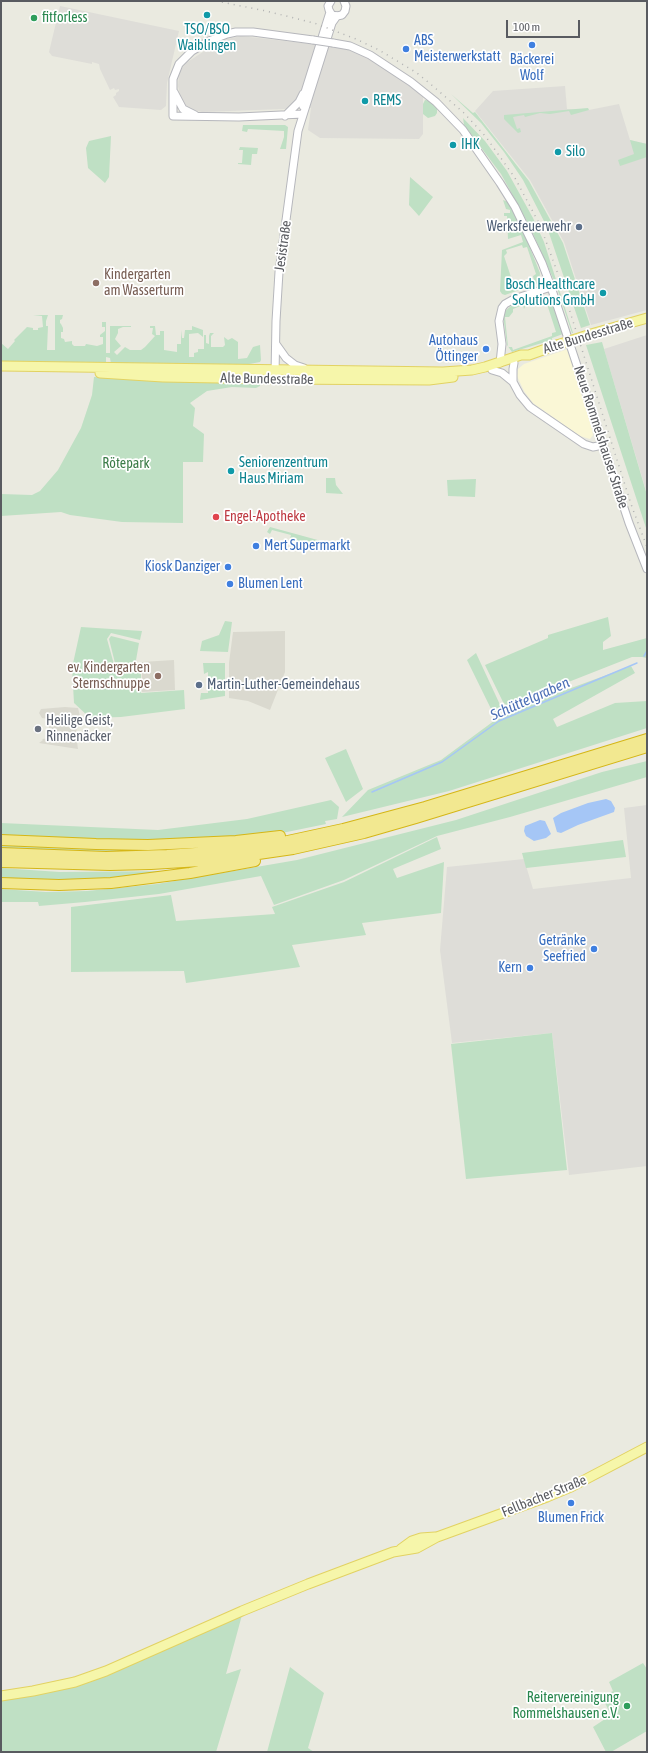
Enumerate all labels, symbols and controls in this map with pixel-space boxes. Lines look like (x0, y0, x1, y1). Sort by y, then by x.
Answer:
place label: fitforless (42, 10, 87, 26)
marker: TSO/BSO Waiblingen (202, 10, 212, 20)
scale bar (508, 12, 582, 38)
marker: fitforless (29, 13, 39, 23)
text: 100 m (513, 20, 540, 34)
place label: TSO/BSO Waiblingen (178, 22, 236, 54)
place label: ABS Meisterwerkstatt (414, 33, 501, 66)
marker: Bäckerei Wolf (527, 40, 537, 50)
marker: ABS Meisterwerkstatt (401, 44, 411, 54)
place label: Bäckerei Wolf (510, 52, 554, 84)
place label: REMS (373, 93, 401, 109)
marker: REMS (360, 96, 370, 106)
place label: IHK (461, 137, 480, 153)
marker: IHK (448, 140, 458, 150)
place label: Silo (566, 144, 585, 160)
marker: Silo (553, 147, 563, 157)
street label: Jesistraße (271, 219, 295, 273)
place label: Werksfeuerwehr (487, 219, 571, 235)
marker: Werksfeuerwehr (574, 222, 584, 232)
place label: Kindergarten am Wasserturm (104, 267, 184, 300)
place label: Bosch Healthcare Solutions GmbH (505, 277, 595, 310)
marker: Kindergarten am Wasserturm (91, 278, 101, 288)
marker: Bosch Healthcare Solutions GmbH (598, 288, 608, 298)
street label: Alte Bundesstraße (541, 314, 635, 358)
place label: Autohaus Öttinger (429, 333, 478, 366)
marker: Autohaus Öttinger (481, 344, 491, 354)
street label: Neue Rommelshauser Straße (570, 364, 632, 510)
street label: Alte Bundesstraße (220, 370, 314, 388)
place label: Seniorenzentrum Haus Miriam (239, 455, 328, 488)
park label: Rötepark (102, 456, 150, 472)
marker: Seniorenzentrum Haus Miriam (226, 466, 236, 476)
place label: Engel-Apotheke (224, 509, 306, 525)
marker: Engel-Apotheke (211, 512, 221, 522)
place label: Mert Supermarkt (264, 538, 350, 554)
marker: Mert Supermarkt (251, 541, 261, 551)
place label: Kiosk Danziger (145, 559, 220, 575)
marker: Kiosk Danziger (223, 562, 233, 572)
place label: Blumen Lent (238, 576, 303, 592)
marker: Blumen Lent (225, 579, 235, 589)
place label: ev. Kindergarten Sternschnuppe (67, 660, 150, 692)
marker: ev. Kindergarten Sternschnuppe (153, 671, 163, 681)
water label: Schüttelgraben (488, 674, 572, 724)
place label: Martin-Luther-Gemeindehaus (207, 677, 360, 693)
marker: Martin-Luther-Gemeindehaus (194, 680, 204, 690)
place label: Heilige Geist, Rinnenäcker (46, 713, 113, 746)
marker: Heilige Geist, Rinnenäcker (33, 724, 43, 734)
place label: Getränke Seefried (539, 933, 586, 966)
marker: Getränke Seefried (589, 944, 599, 954)
place label: Kern (498, 960, 522, 976)
marker: Kern (525, 963, 535, 973)
street label: Fellbacher Straße (499, 1471, 589, 1521)
marker: Blumen Frick (566, 1498, 576, 1508)
place label: Blumen Frick (538, 1510, 604, 1526)
place label: Reitervereinigung Rommelshausen e.V. (513, 1690, 619, 1722)
marker: Reitervereinigung Rommelshausen e.V. (622, 1701, 632, 1711)

